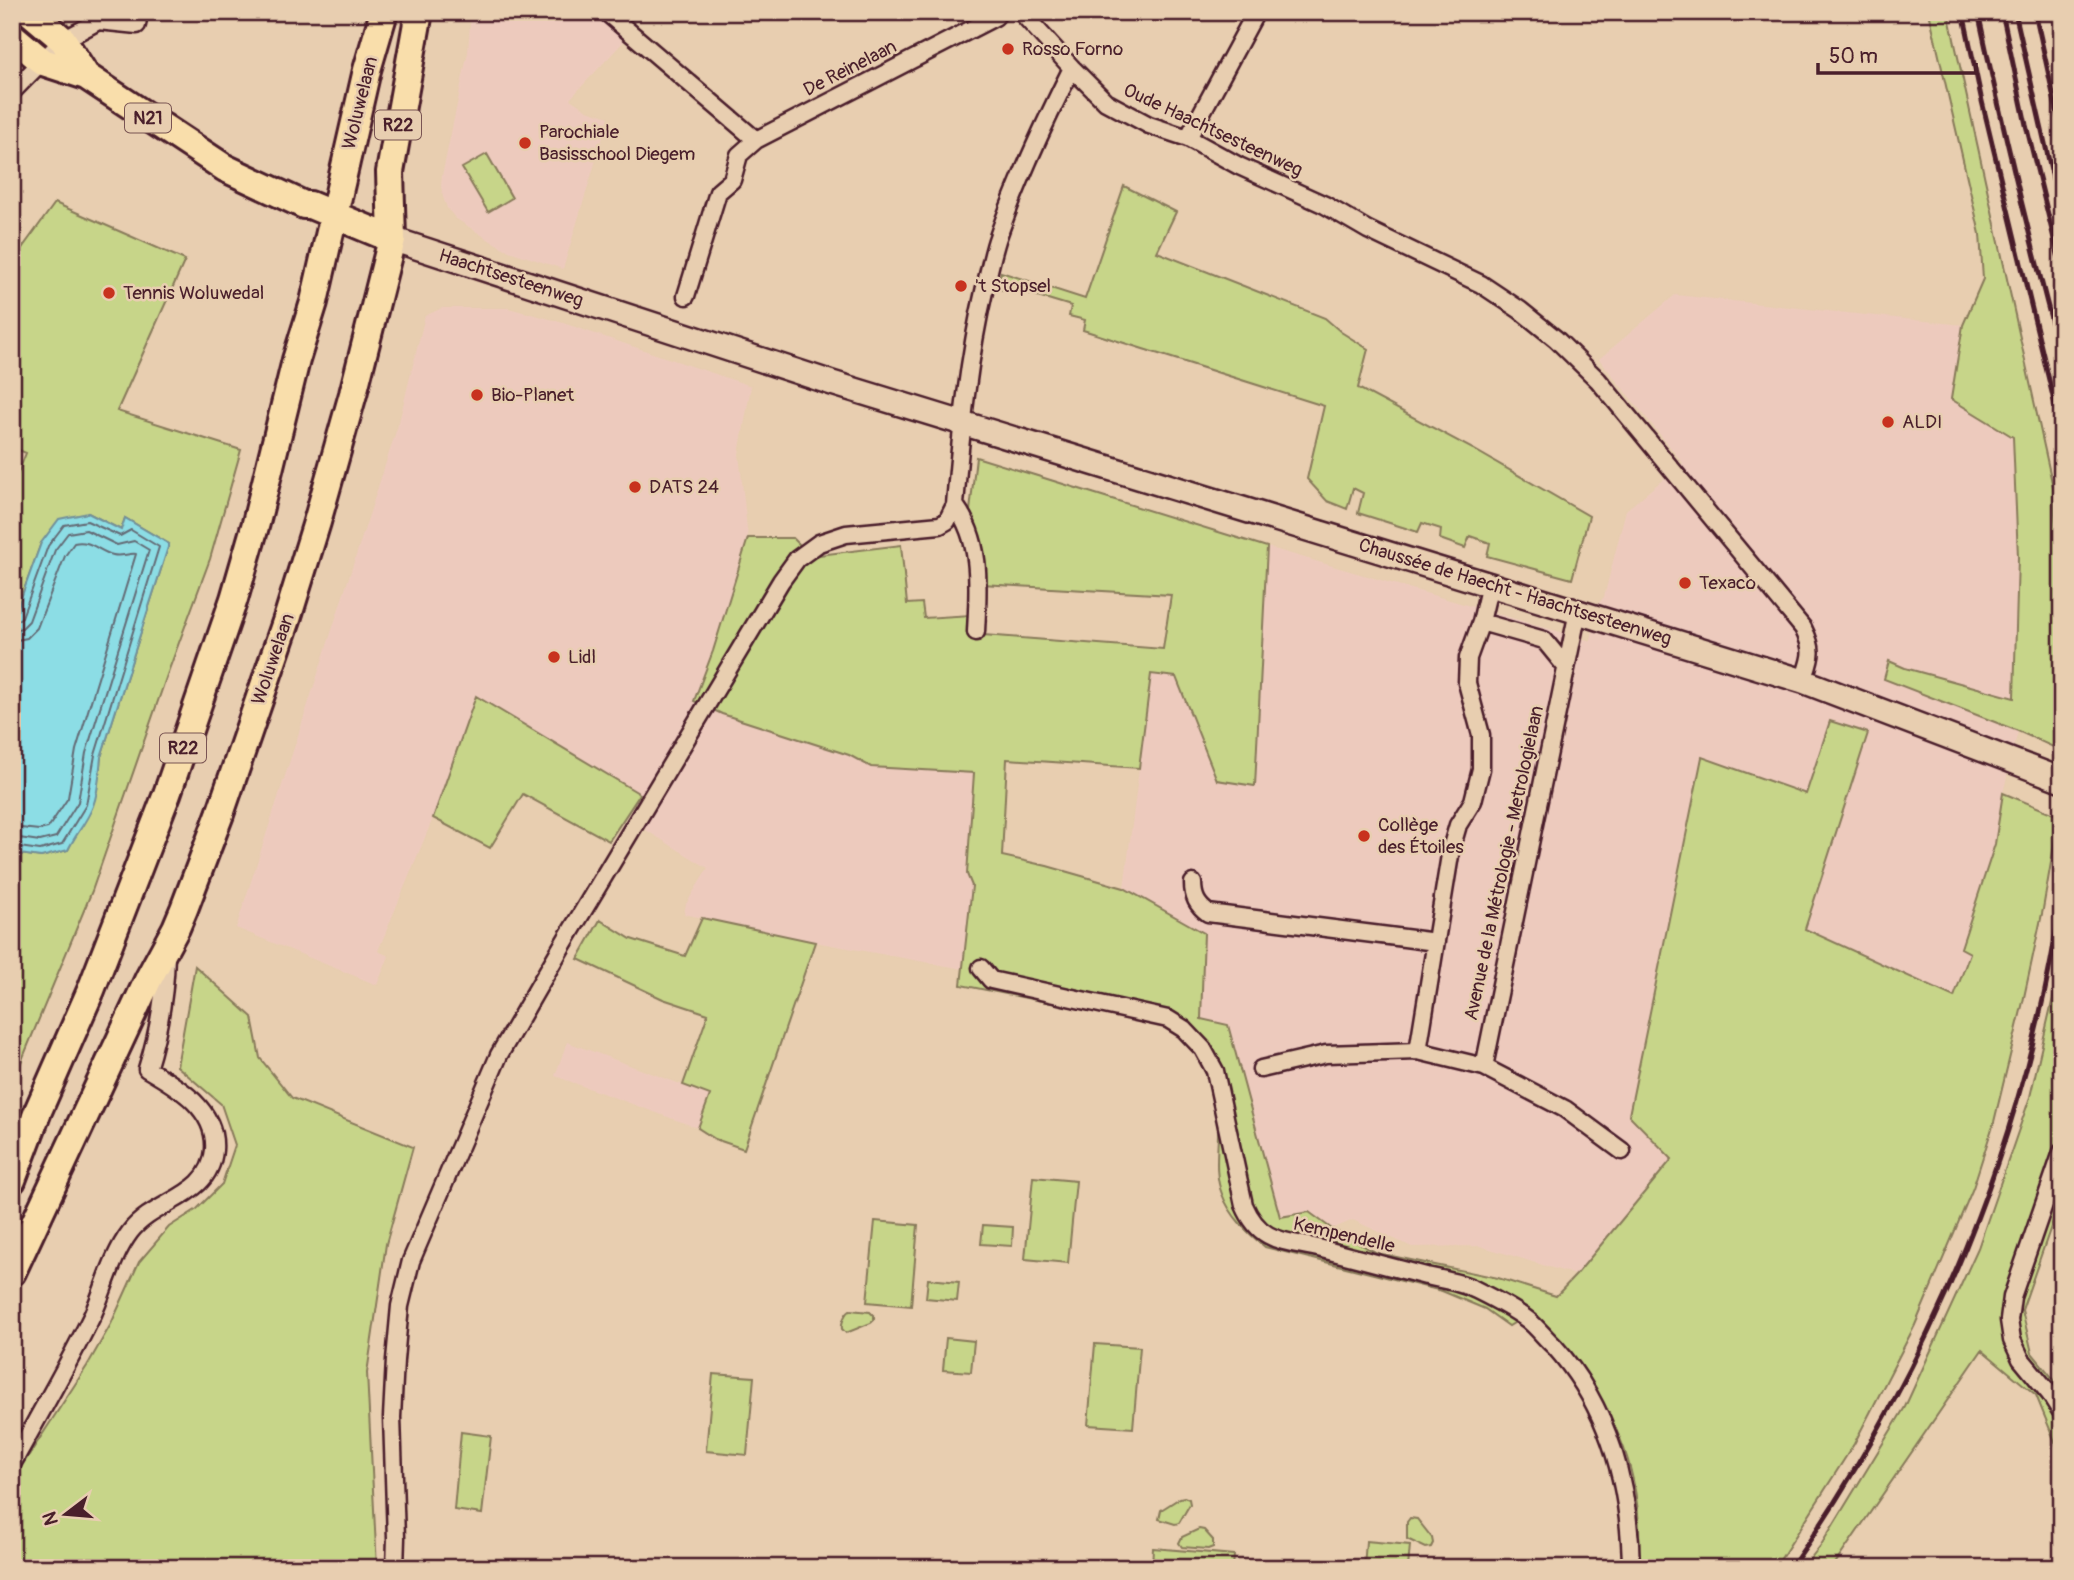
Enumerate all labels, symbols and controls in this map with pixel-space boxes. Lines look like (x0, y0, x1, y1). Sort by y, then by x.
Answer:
scale bar (1818, 32, 1976, 76)
street label: De Reinelaan (799, 34, 901, 102)
place label: Rosso Forno (1022, 37, 1123, 61)
marker: Rosso Forno (1000, 41, 1016, 57)
text: 50 m (1829, 43, 1878, 70)
street label: Woluwelaan (337, 54, 383, 152)
street label: Oude Haachtsesteenweg (1119, 78, 1307, 182)
road number: N21 (125, 104, 171, 132)
road number: R22 (375, 110, 421, 140)
place label: Parochiale Basisschool Diegem (539, 120, 695, 166)
marker: Parochiale Basisschool Diegem (517, 135, 533, 151)
street label: Haachtsesteenweg (436, 243, 586, 313)
place label: 't Stopsel (975, 274, 1051, 298)
marker: 't Stopsel (953, 278, 969, 294)
place label: Tennis Woluwedal (123, 281, 264, 305)
marker: Tennis Woluwedal (101, 285, 117, 301)
place label: Bio-Planet (491, 383, 574, 407)
marker: Bio-Planet (469, 387, 485, 403)
place label: ALDI (1902, 410, 1942, 434)
marker: ALDI (1880, 414, 1896, 430)
place label: DATS 24 (649, 475, 719, 499)
marker: DATS 24 (627, 479, 643, 495)
street label: Chaussée de Haecht - Haachtsesteenweg (1356, 533, 1674, 651)
place label: Texaco (1699, 571, 1756, 595)
marker: Texaco (1677, 575, 1693, 591)
street label: Woluwelaan (246, 610, 300, 708)
place label: Lidl (568, 645, 596, 669)
marker: Lidl (546, 649, 562, 665)
street label: Avenue de la Métrologie - Metrologielaan (1459, 703, 1549, 1023)
road number: R22 (160, 734, 206, 762)
place label: Collège des Étoiles (1378, 813, 1464, 859)
marker: Collège des Étoiles (1356, 828, 1372, 844)
street label: Kempendelle (1291, 1212, 1398, 1258)
north arrow (32, 1478, 102, 1548)
text: N (37, 1509, 64, 1528)

